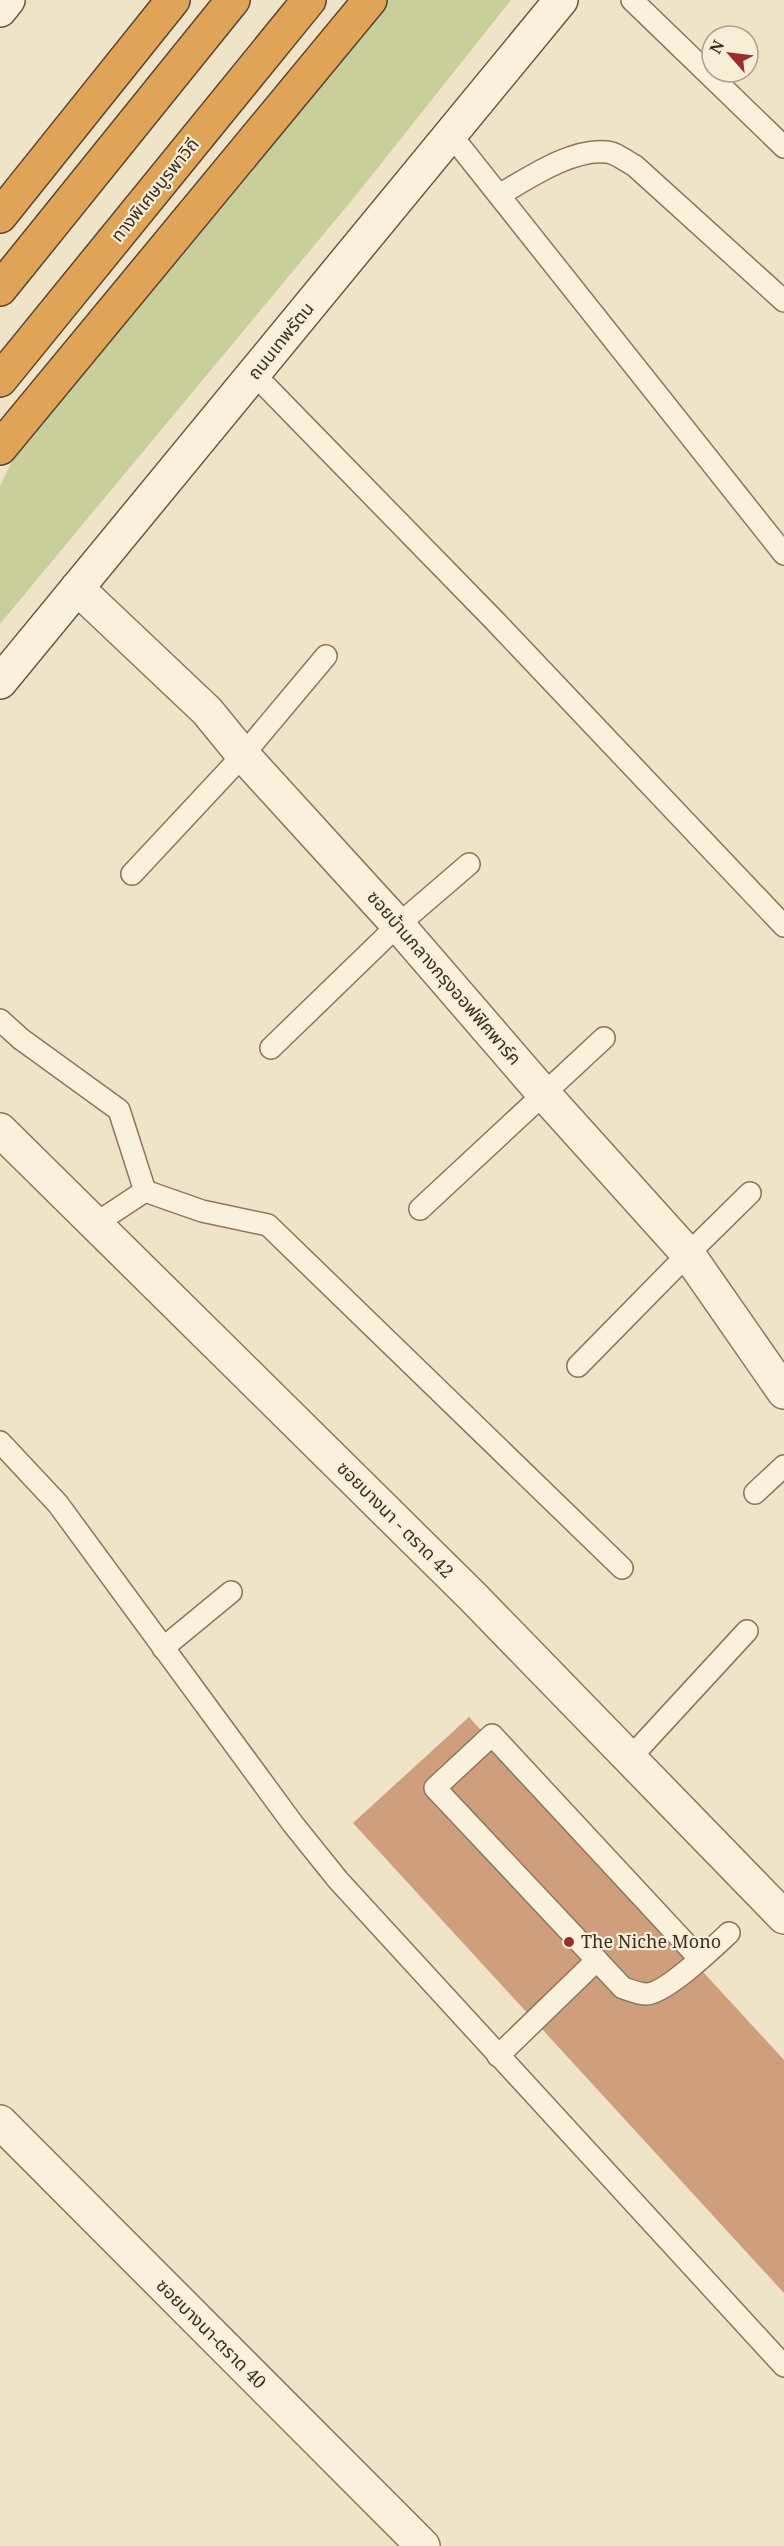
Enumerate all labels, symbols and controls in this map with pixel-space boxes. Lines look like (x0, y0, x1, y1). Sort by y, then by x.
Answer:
north arrow (700, 24, 760, 84)
text: N (704, 36, 730, 58)
street label: ทางพิเศษบูรพาวิถี (105, 132, 204, 247)
street label: ถนนเทพรัตน (242, 297, 319, 384)
street label: ซอยบ้านกลางกรุงออฟฟิศพาร์ค (362, 885, 527, 1070)
street label: ซอยบางนา - ตราด 42 (332, 1456, 459, 1583)
place label: The Niche Mono (581, 1929, 721, 1953)
marker: The Niche Mono (562, 1935, 576, 1949)
street label: ซอยบางนา-ตราด 40 (152, 2273, 272, 2393)

